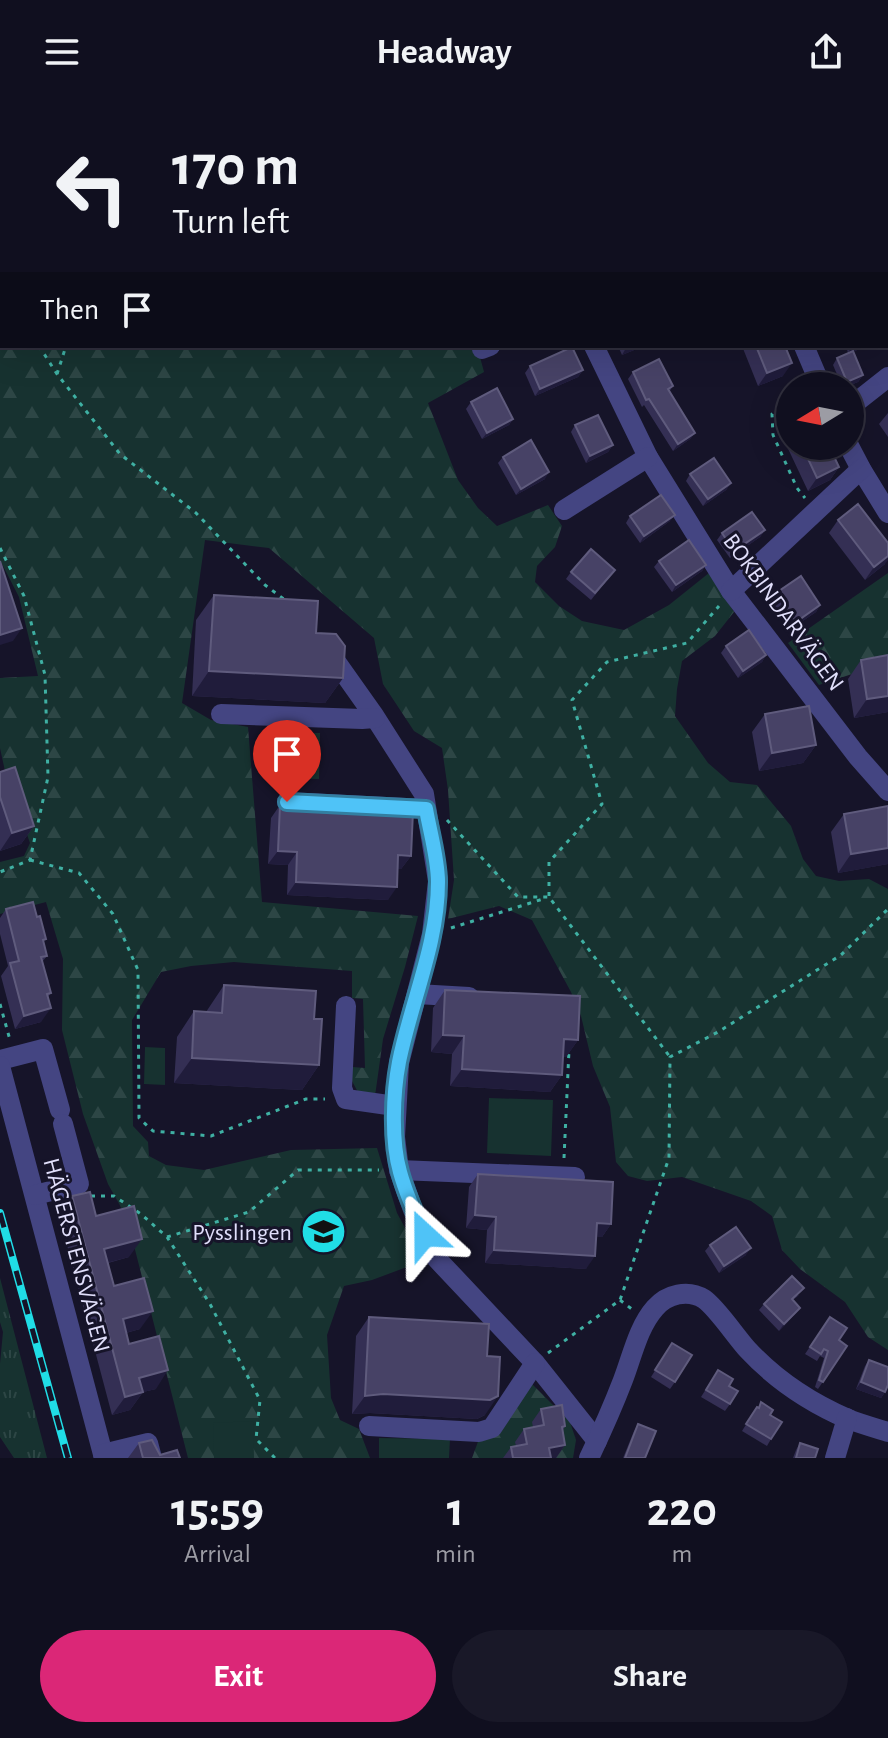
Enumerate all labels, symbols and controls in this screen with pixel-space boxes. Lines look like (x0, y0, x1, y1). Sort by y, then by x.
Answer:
icon: menu (40, 30, 84, 74)
icon: share (804, 30, 848, 74)
text: Headway (376, 34, 512, 70)
icon: left (40, 136, 144, 240)
text: 170 m (172, 139, 299, 195)
text: Turn left (172, 204, 289, 240)
icon: arrive (115, 288, 159, 332)
text: Then (40, 295, 99, 325)
north arrow (776, 372, 864, 460)
map controls (776, 372, 864, 460)
street label: BOKBINDARVÄGEN (718, 529, 849, 696)
pin (253, 720, 321, 802)
icon: arrive (265, 732, 309, 776)
street label: HÄGERSTENSVÄGEN (39, 1155, 114, 1355)
position arrow (383, 1193, 467, 1277)
school or university icon: Pysslingen (299, 1208, 347, 1256)
place label: Pysslingen (192, 1221, 292, 1245)
text: 15:59 (171, 1487, 264, 1535)
text: 1 (447, 1487, 464, 1535)
text: 220 (647, 1487, 717, 1535)
text: Arrival (184, 1541, 251, 1567)
text: min (435, 1541, 476, 1567)
text: m (671, 1541, 692, 1567)
button: Exit (40, 1630, 436, 1722)
button: Share (452, 1630, 848, 1722)

